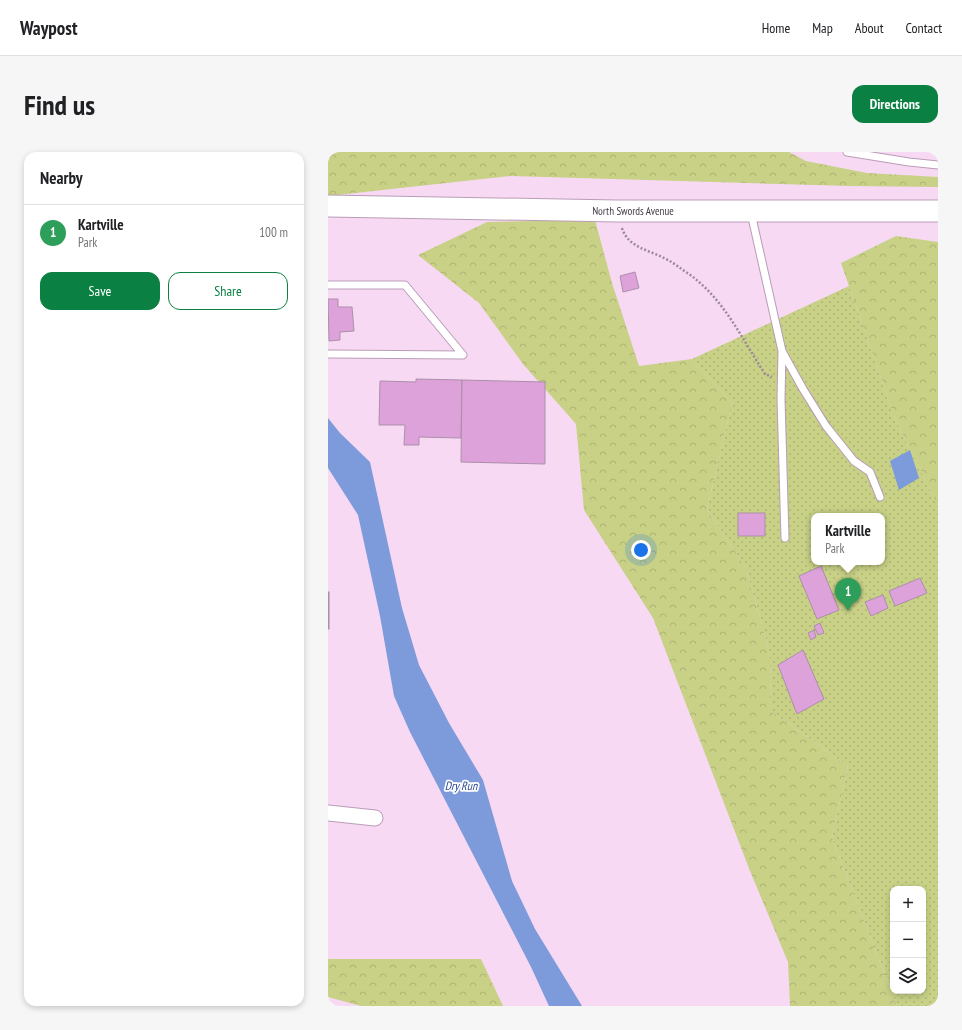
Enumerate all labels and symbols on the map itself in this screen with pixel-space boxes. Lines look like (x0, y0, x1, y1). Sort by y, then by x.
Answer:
street label: North Swords Avenue (592, 204, 674, 218)
your location (631, 540, 651, 560)
pin: 1 (835, 578, 861, 611)
water label: Dry Run (445, 778, 478, 793)

